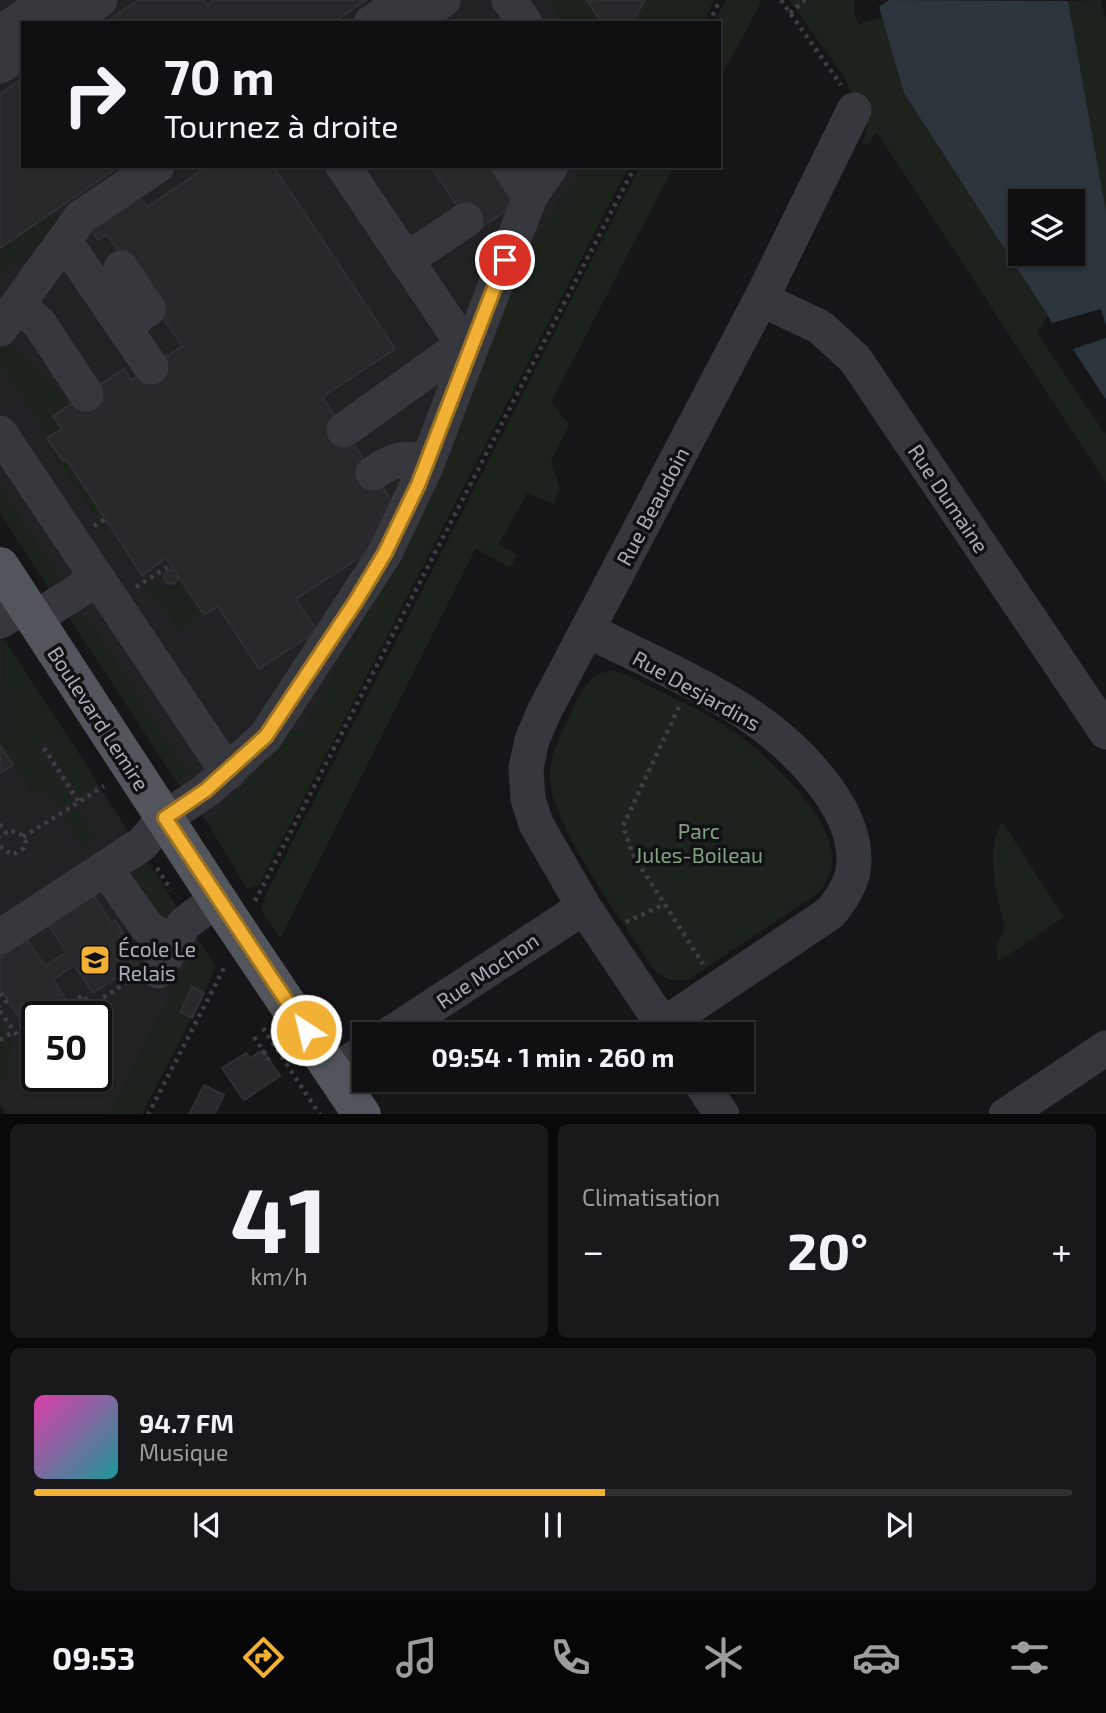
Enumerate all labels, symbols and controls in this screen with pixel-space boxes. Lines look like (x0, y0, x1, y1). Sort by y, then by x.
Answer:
text: 70 m (164, 46, 275, 105)
icon: right (49, 49, 140, 140)
text: Tournez à droite (164, 106, 398, 144)
map controls (1008, 189, 1085, 266)
button: layers (1008, 189, 1085, 266)
pin (475, 230, 535, 290)
icon: arrive (486, 241, 524, 279)
street label: Rue Dumaine (904, 439, 994, 557)
street label: Rue Beaudoin (610, 443, 694, 569)
street label: Boulevard Lemire (43, 641, 155, 795)
street label: Rue Desjardins (628, 645, 765, 736)
park label: Parc Jules-Boileau (635, 818, 763, 867)
street label: Rue Mochon (431, 927, 543, 1013)
place label: École Le Relais (118, 936, 196, 985)
school or university icon: École Le Relais (78, 943, 112, 977)
position arrow (269, 993, 343, 1067)
speed limit sign: 50 (21, 1001, 112, 1092)
text: 09:54 · 1 min · 260 m (432, 1041, 674, 1072)
text: 41 (230, 1162, 328, 1271)
text: Climatisation (582, 1183, 720, 1211)
text: 20° (787, 1218, 868, 1280)
text: − (582, 1227, 604, 1273)
text: + (1051, 1227, 1072, 1273)
text: km/h (250, 1262, 308, 1290)
text: 94.7 FM (139, 1407, 234, 1438)
text: Musique (139, 1438, 228, 1466)
icon: previous (188, 1506, 226, 1544)
icon: pause (534, 1506, 572, 1544)
icon: next (880, 1506, 918, 1544)
icon: directions (239, 1633, 288, 1682)
icon: music (392, 1633, 441, 1682)
icon: phone (546, 1633, 595, 1682)
icon: climate (699, 1633, 748, 1682)
icon: car (852, 1633, 901, 1682)
icon: filters (1005, 1633, 1054, 1682)
text: 09:53 (52, 1638, 135, 1676)

